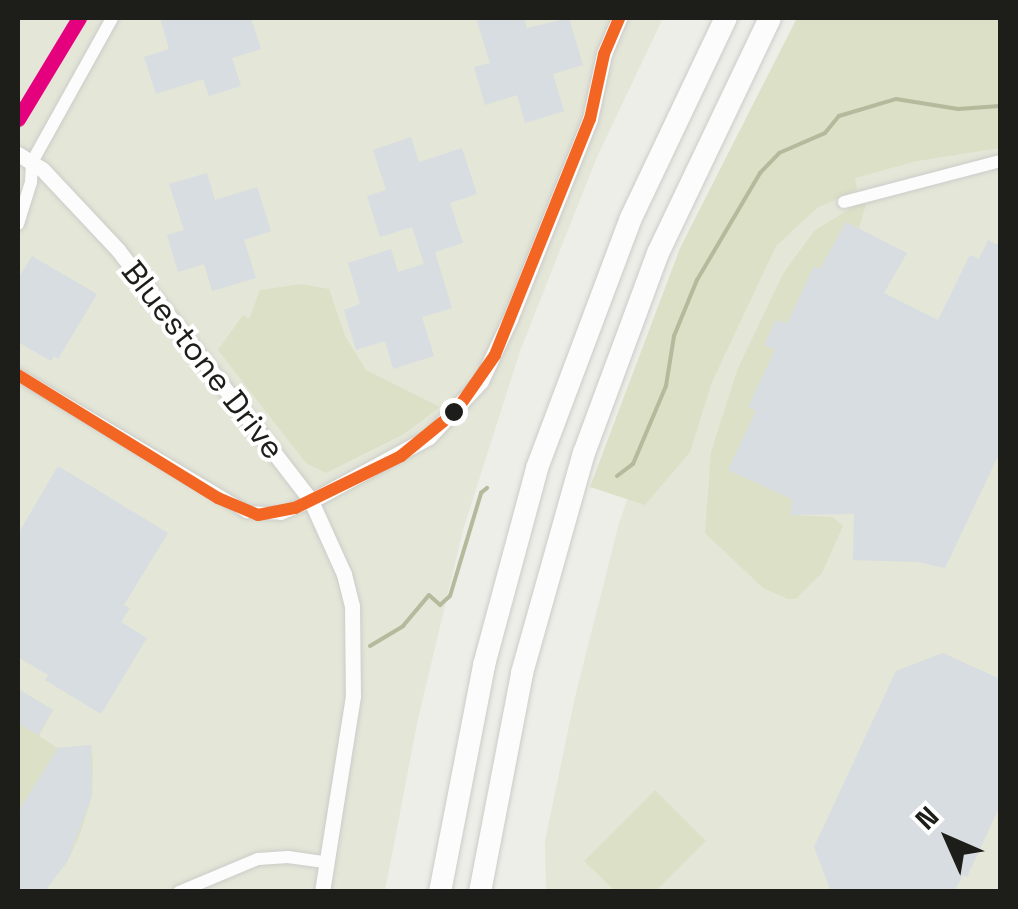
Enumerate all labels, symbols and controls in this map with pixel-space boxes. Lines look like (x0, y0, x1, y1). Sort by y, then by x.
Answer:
street label: Bluestone Drive (114, 253, 292, 467)
unlabelled marker (444, 402, 464, 422)
north arrow (898, 789, 998, 889)
text: N (907, 798, 946, 837)

